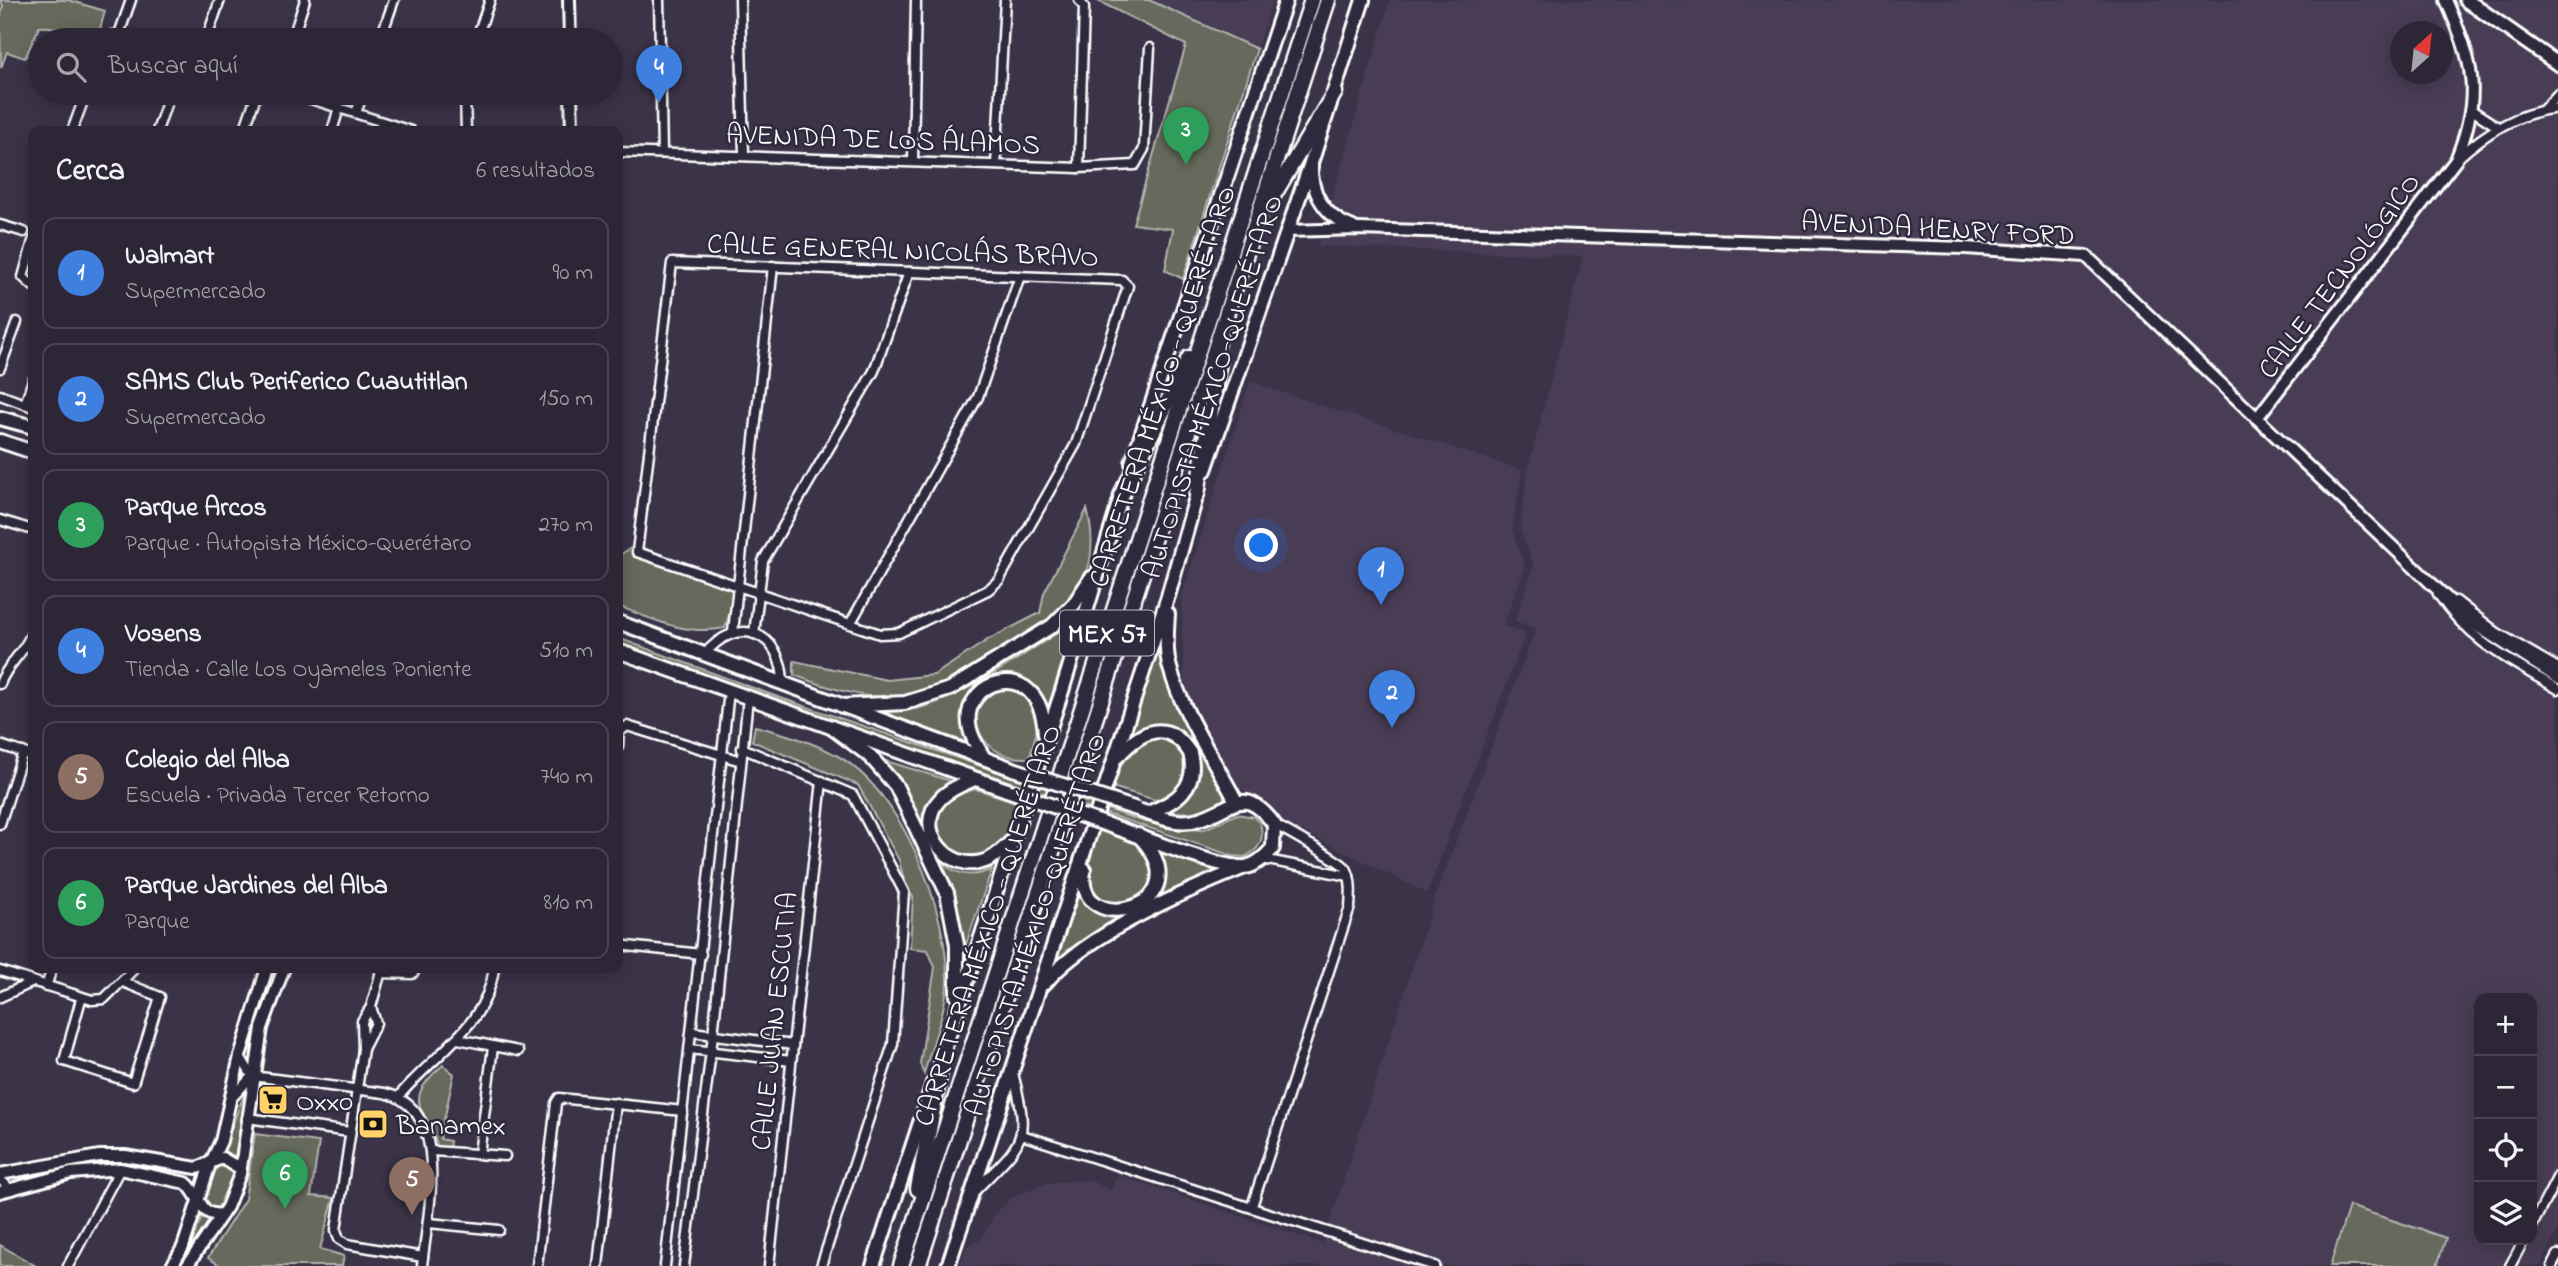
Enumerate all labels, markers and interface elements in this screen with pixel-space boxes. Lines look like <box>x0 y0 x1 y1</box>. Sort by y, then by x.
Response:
north arrow <box>2390 21 2453 84</box>
search box <box>28 28 623 105</box>
pin: 4 <box>636 45 682 103</box>
icon: search <box>52 48 90 86</box>
text: Buscar aquí <box>108 48 238 86</box>
pin: 3 <box>1163 107 1209 165</box>
street label: AVENIDA DE LOS ÁLAMOS <box>725 116 1041 167</box>
text: Cerca <box>56 150 125 194</box>
text: 6 resultados <box>476 155 595 188</box>
street label: CALLE TECNOLÓGICO <box>2250 165 2432 389</box>
street label: CARRETERA MÉXICO - QUERÉTARO <box>1080 181 1249 593</box>
street label: AUTOPISTA MÉXICO-QUERÉTARO <box>1133 190 1296 584</box>
street label: AVENIDA HENRY FORD <box>1800 203 2076 258</box>
street label: CALLE GENERAL NICOLÁS BRAVO <box>706 225 1099 280</box>
text: Walmart <box>125 238 215 276</box>
text: 1 <box>77 257 85 290</box>
text: 90 m <box>553 257 593 290</box>
text: Supermercado <box>125 276 266 309</box>
text: SAMS Club Periferico Cuautitlan <box>125 364 468 402</box>
text: 2 <box>75 383 87 416</box>
text: 150 m <box>539 383 593 416</box>
text: Supermercado <box>125 402 266 435</box>
text: Parque Arcos <box>125 490 267 528</box>
text: 3 <box>76 509 86 542</box>
text: 270 m <box>539 509 593 542</box>
text: Parque · Autopista México-Querétaro <box>125 528 471 561</box>
your location <box>1244 528 1278 562</box>
pin: 1 <box>1358 547 1404 605</box>
road number: MEX 57 <box>1060 610 1154 656</box>
text: Vosens <box>125 616 202 654</box>
text: 4 <box>76 635 86 668</box>
text: 510 m <box>539 635 593 668</box>
text: Tienda · Calle Los Oyameles Poniente <box>125 654 472 687</box>
pin: 2 <box>1369 670 1415 728</box>
street label: CARRETERA MÉXICO - QUERÉTARO <box>905 720 1074 1132</box>
street label: AUTOPISTA MÉXICO-QUERÉTARO <box>956 728 1119 1122</box>
text: Colegio del Alba <box>125 742 290 780</box>
text: 5 <box>74 761 88 794</box>
text: 740 m <box>541 761 593 794</box>
text: Escuela · Privada Tercer Retorno <box>125 780 430 813</box>
text: Parque Jardines del Alba <box>125 868 388 906</box>
text: 6 <box>76 887 86 920</box>
text: 810 m <box>544 887 593 920</box>
street label: CALLE JUAN ESCUTIA <box>743 890 810 1153</box>
text: Parque <box>125 906 189 939</box>
map controls <box>2474 993 2537 1245</box>
button: + <box>2474 993 2537 1056</box>
button: − <box>2474 1056 2537 1119</box>
supermarket icon: Oxxo <box>256 1083 290 1117</box>
place label: Oxxo <box>296 1083 353 1124</box>
bank icon: Banamex <box>356 1107 390 1141</box>
place label: Banamex <box>395 1107 506 1148</box>
button: locate <box>2474 1119 2537 1182</box>
pin: 6 <box>262 1151 308 1209</box>
pin: 5 <box>389 1157 435 1215</box>
button: layers <box>2474 1182 2537 1245</box>

